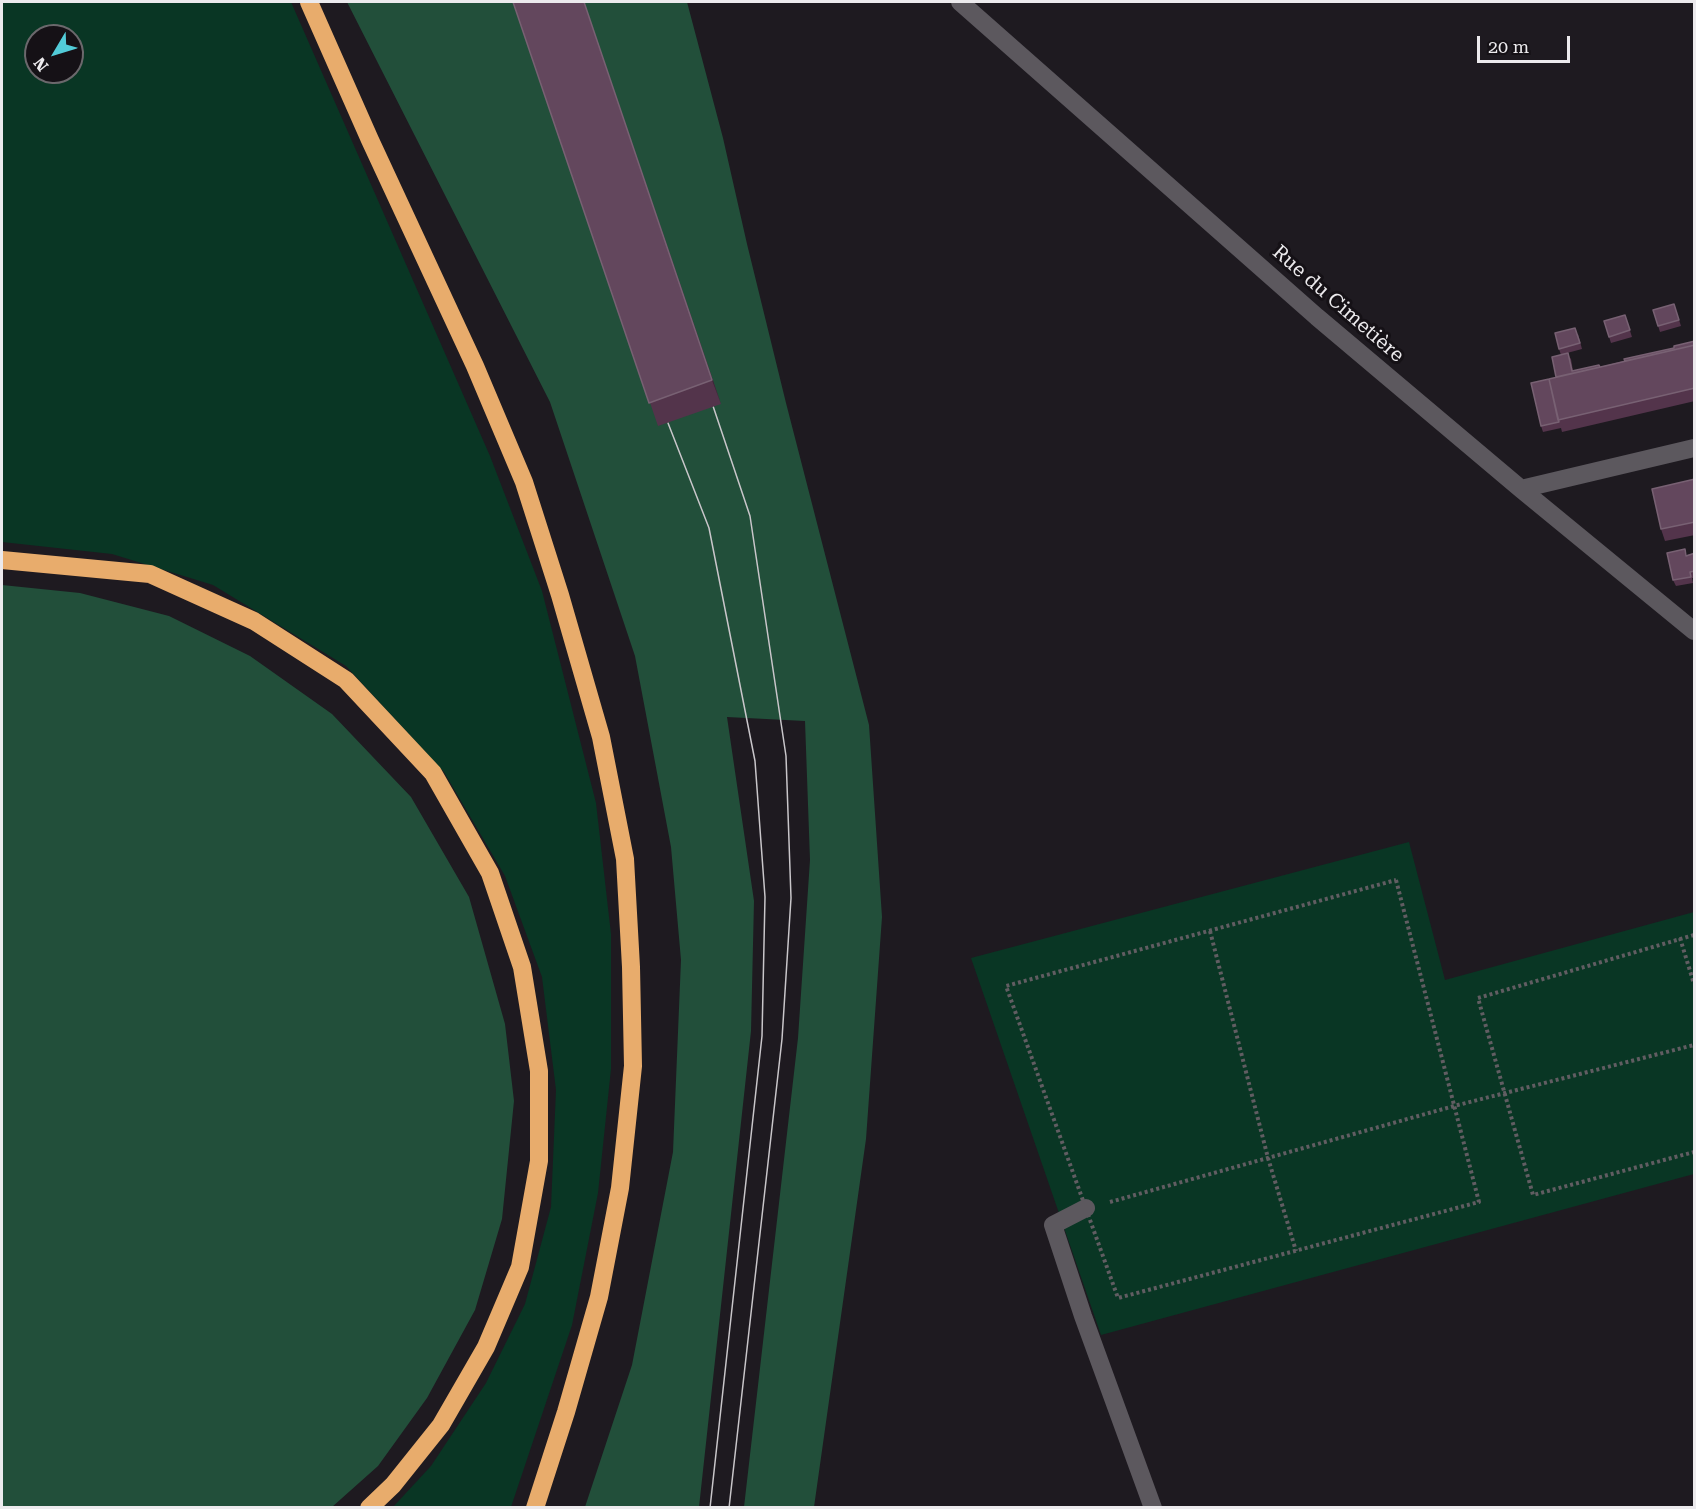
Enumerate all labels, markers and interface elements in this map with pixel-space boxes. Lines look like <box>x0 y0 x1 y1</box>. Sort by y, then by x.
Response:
north arrow <box>24 24 84 84</box>
scale bar <box>1480 24 1573 62</box>
text: 20 m <box>1488 36 1529 57</box>
text: N <box>30 53 52 75</box>
street label: Rue du Cimetière <box>1267 240 1409 368</box>

